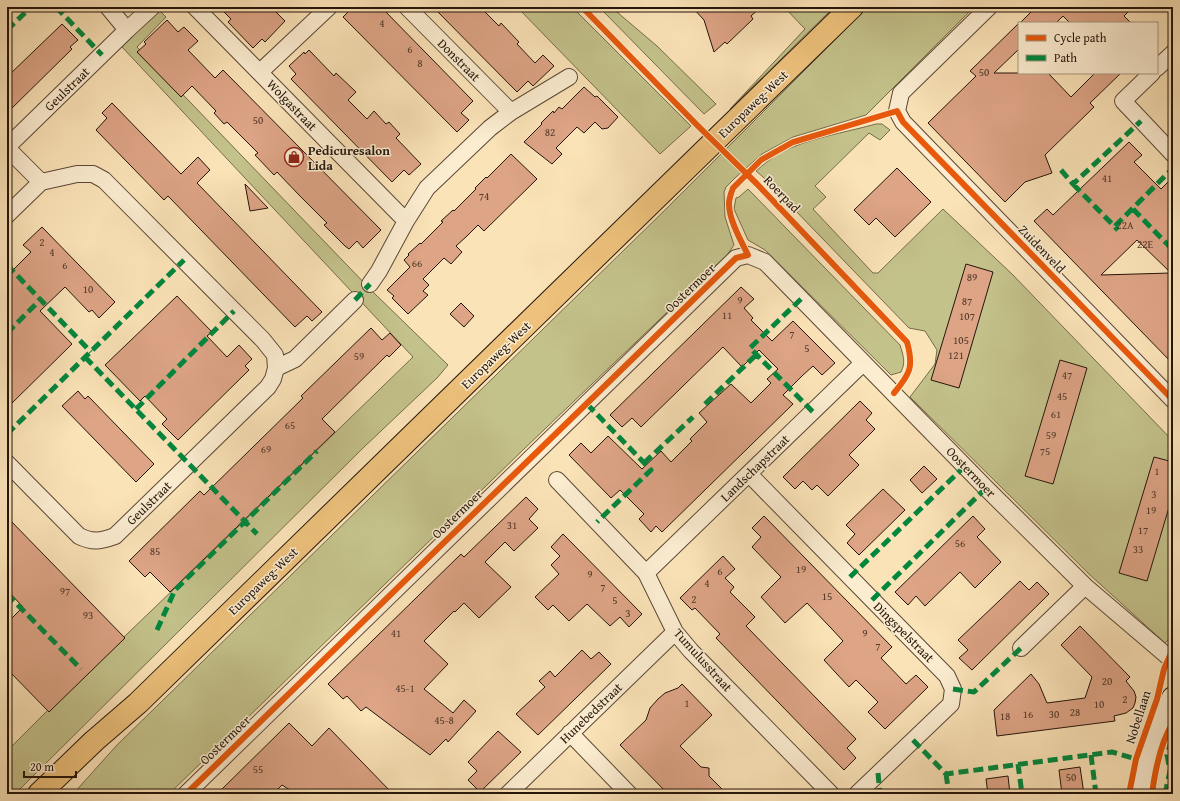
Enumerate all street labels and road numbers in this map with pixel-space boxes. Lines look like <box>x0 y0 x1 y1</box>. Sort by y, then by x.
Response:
street label: Donstraat <box>433 34 485 86</box>
street label: Geulstraat <box>40 62 94 115</box>
street label: Europaweg-West <box>714 65 793 142</box>
street label: Wolgastraat <box>262 75 322 135</box>
street label: Roerpad <box>759 171 805 217</box>
street label: Zuidenveld <box>1014 221 1070 277</box>
street label: Oostermoer <box>660 258 720 317</box>
street label: Europaweg-West <box>457 316 536 393</box>
street label: Landschapstraat <box>716 430 794 506</box>
street label: Oostermoer <box>942 442 1001 502</box>
street label: Geulstraat <box>122 476 176 529</box>
street label: Oostermoer <box>427 484 487 543</box>
street label: Europaweg-West <box>224 542 303 619</box>
street label: Dingspelstraat <box>869 597 939 667</box>
street label: Tumulusstraat <box>669 624 737 696</box>
street label: Hunebedstraat <box>555 678 627 748</box>
street label: Nobellaan <box>1120 687 1156 746</box>
street label: Oostermoer <box>195 710 255 769</box>

